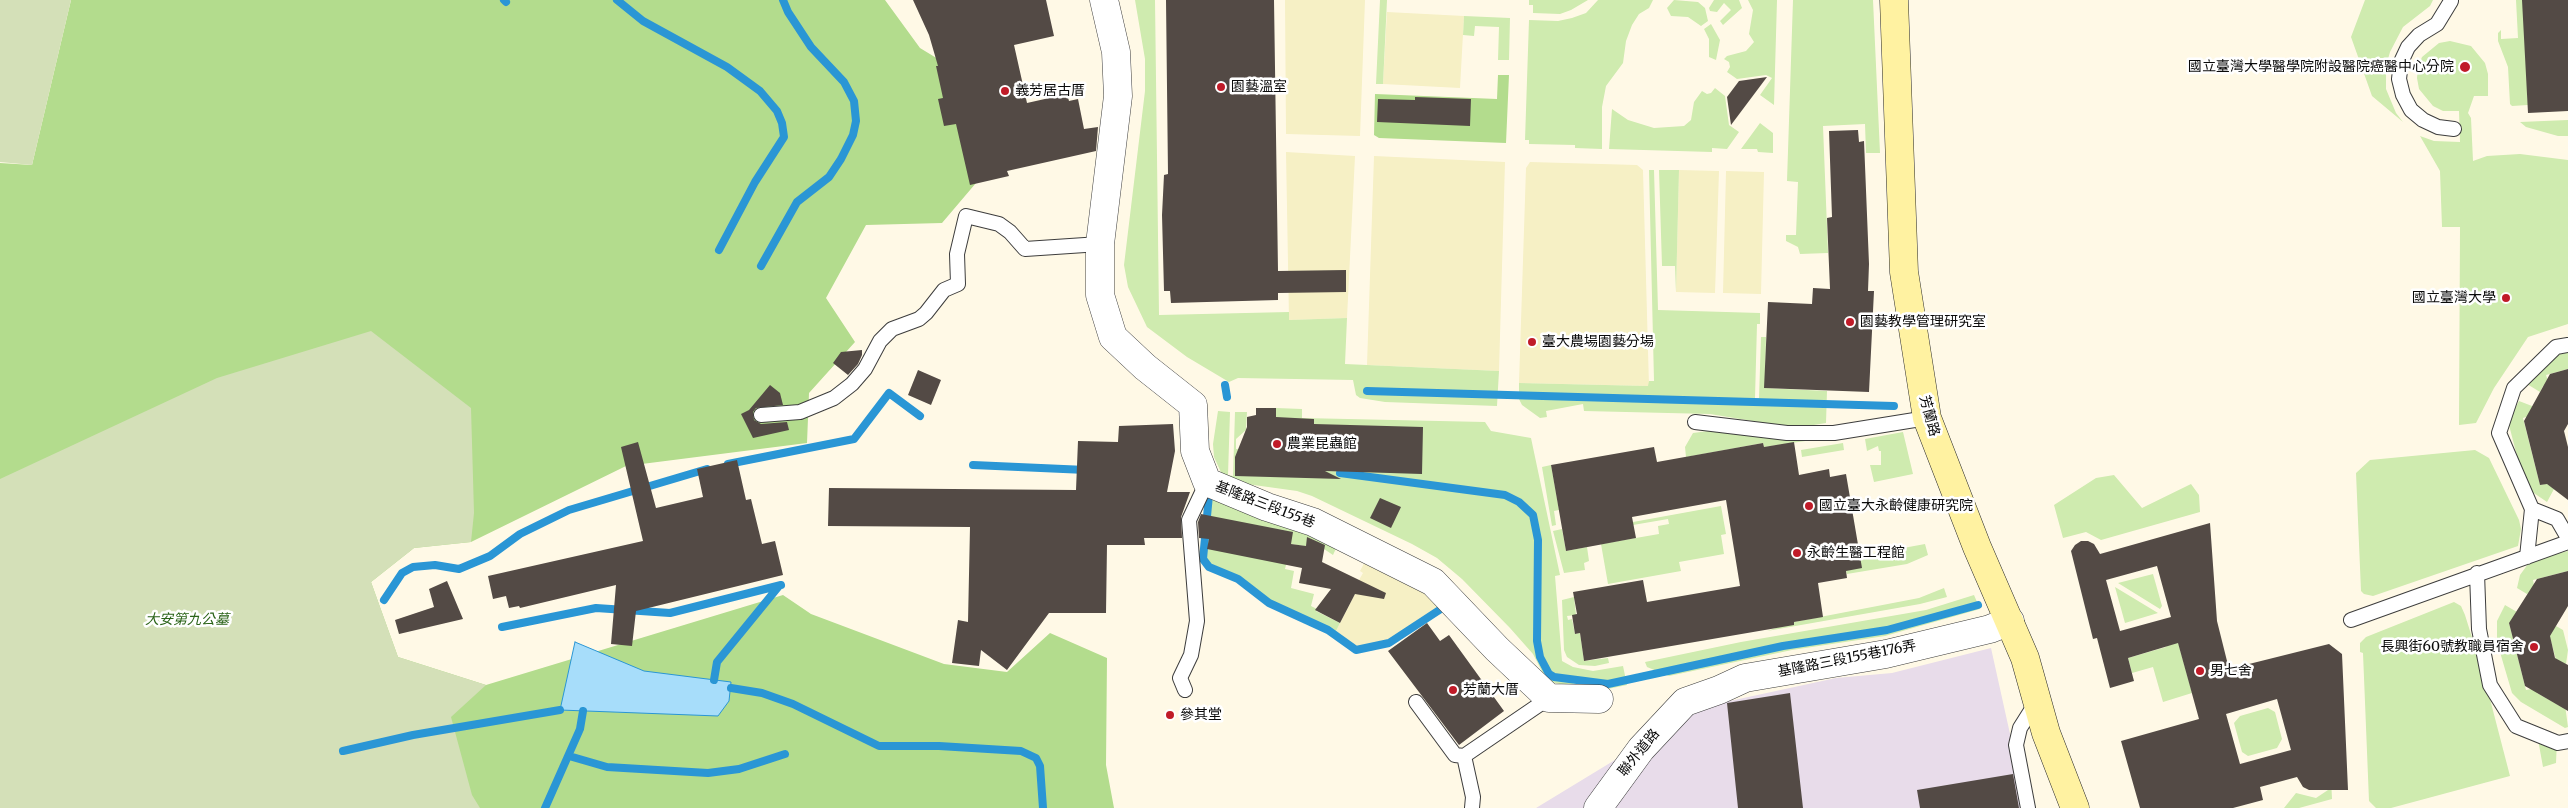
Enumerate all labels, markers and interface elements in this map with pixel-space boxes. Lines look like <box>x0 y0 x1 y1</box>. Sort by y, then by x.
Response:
place label: 國立臺灣大學醫學院附設醫院癌醫中心分院 <box>2188 59 2454 75</box>
marker: 國立臺灣大學醫學院附設醫院癌醫中心分院 <box>2458 60 2472 74</box>
place label: 園藝溫室 <box>1231 79 1287 95</box>
marker: 園藝溫室 <box>1215 81 1227 93</box>
place label: 義芳居古厝 <box>1015 83 1085 99</box>
marker: 義芳居古厝 <box>999 85 1011 97</box>
place label: 國立臺灣大學 <box>2412 290 2496 306</box>
marker: 國立臺灣大學 <box>2500 292 2512 304</box>
place label: 園藝教學管理研究室 <box>1860 314 1986 330</box>
marker: 園藝教學管理研究室 <box>1844 316 1856 328</box>
place label: 臺大農場園藝分場 <box>1542 334 1654 350</box>
marker: 臺大農場園藝分場 <box>1526 336 1538 348</box>
street label: 芳蘭路 <box>1915 394 1943 438</box>
place label: 農業昆蟲館 <box>1287 436 1357 452</box>
marker: 農業昆蟲館 <box>1271 438 1283 450</box>
street label: 基隆路三段155巷 <box>1213 478 1317 532</box>
place label: 國立臺大永齡健康研究院 <box>1819 498 1973 514</box>
marker: 國立臺大永齡健康研究院 <box>1803 500 1815 512</box>
place label: 永齡生醫工程館 <box>1807 545 1905 561</box>
marker: 永齡生醫工程館 <box>1791 547 1803 559</box>
park label: 大安第九公墓 <box>145 612 229 628</box>
street label: 基隆路三段155巷176弄 <box>1776 637 1918 681</box>
place label: 長興街60號教職員宿舍 <box>2381 639 2524 655</box>
marker: 長興街60號教職員宿舍 <box>2528 641 2540 653</box>
place label: 男七舍 <box>2210 663 2252 679</box>
marker: 男七舍 <box>2194 665 2206 677</box>
place label: 芳蘭大厝 <box>1463 682 1519 698</box>
marker: 芳蘭大厝 <box>1447 684 1459 696</box>
place label: 參其堂 <box>1180 707 1222 723</box>
marker: 參其堂 <box>1164 709 1176 721</box>
street label: 聯外道路 <box>1615 726 1663 780</box>

